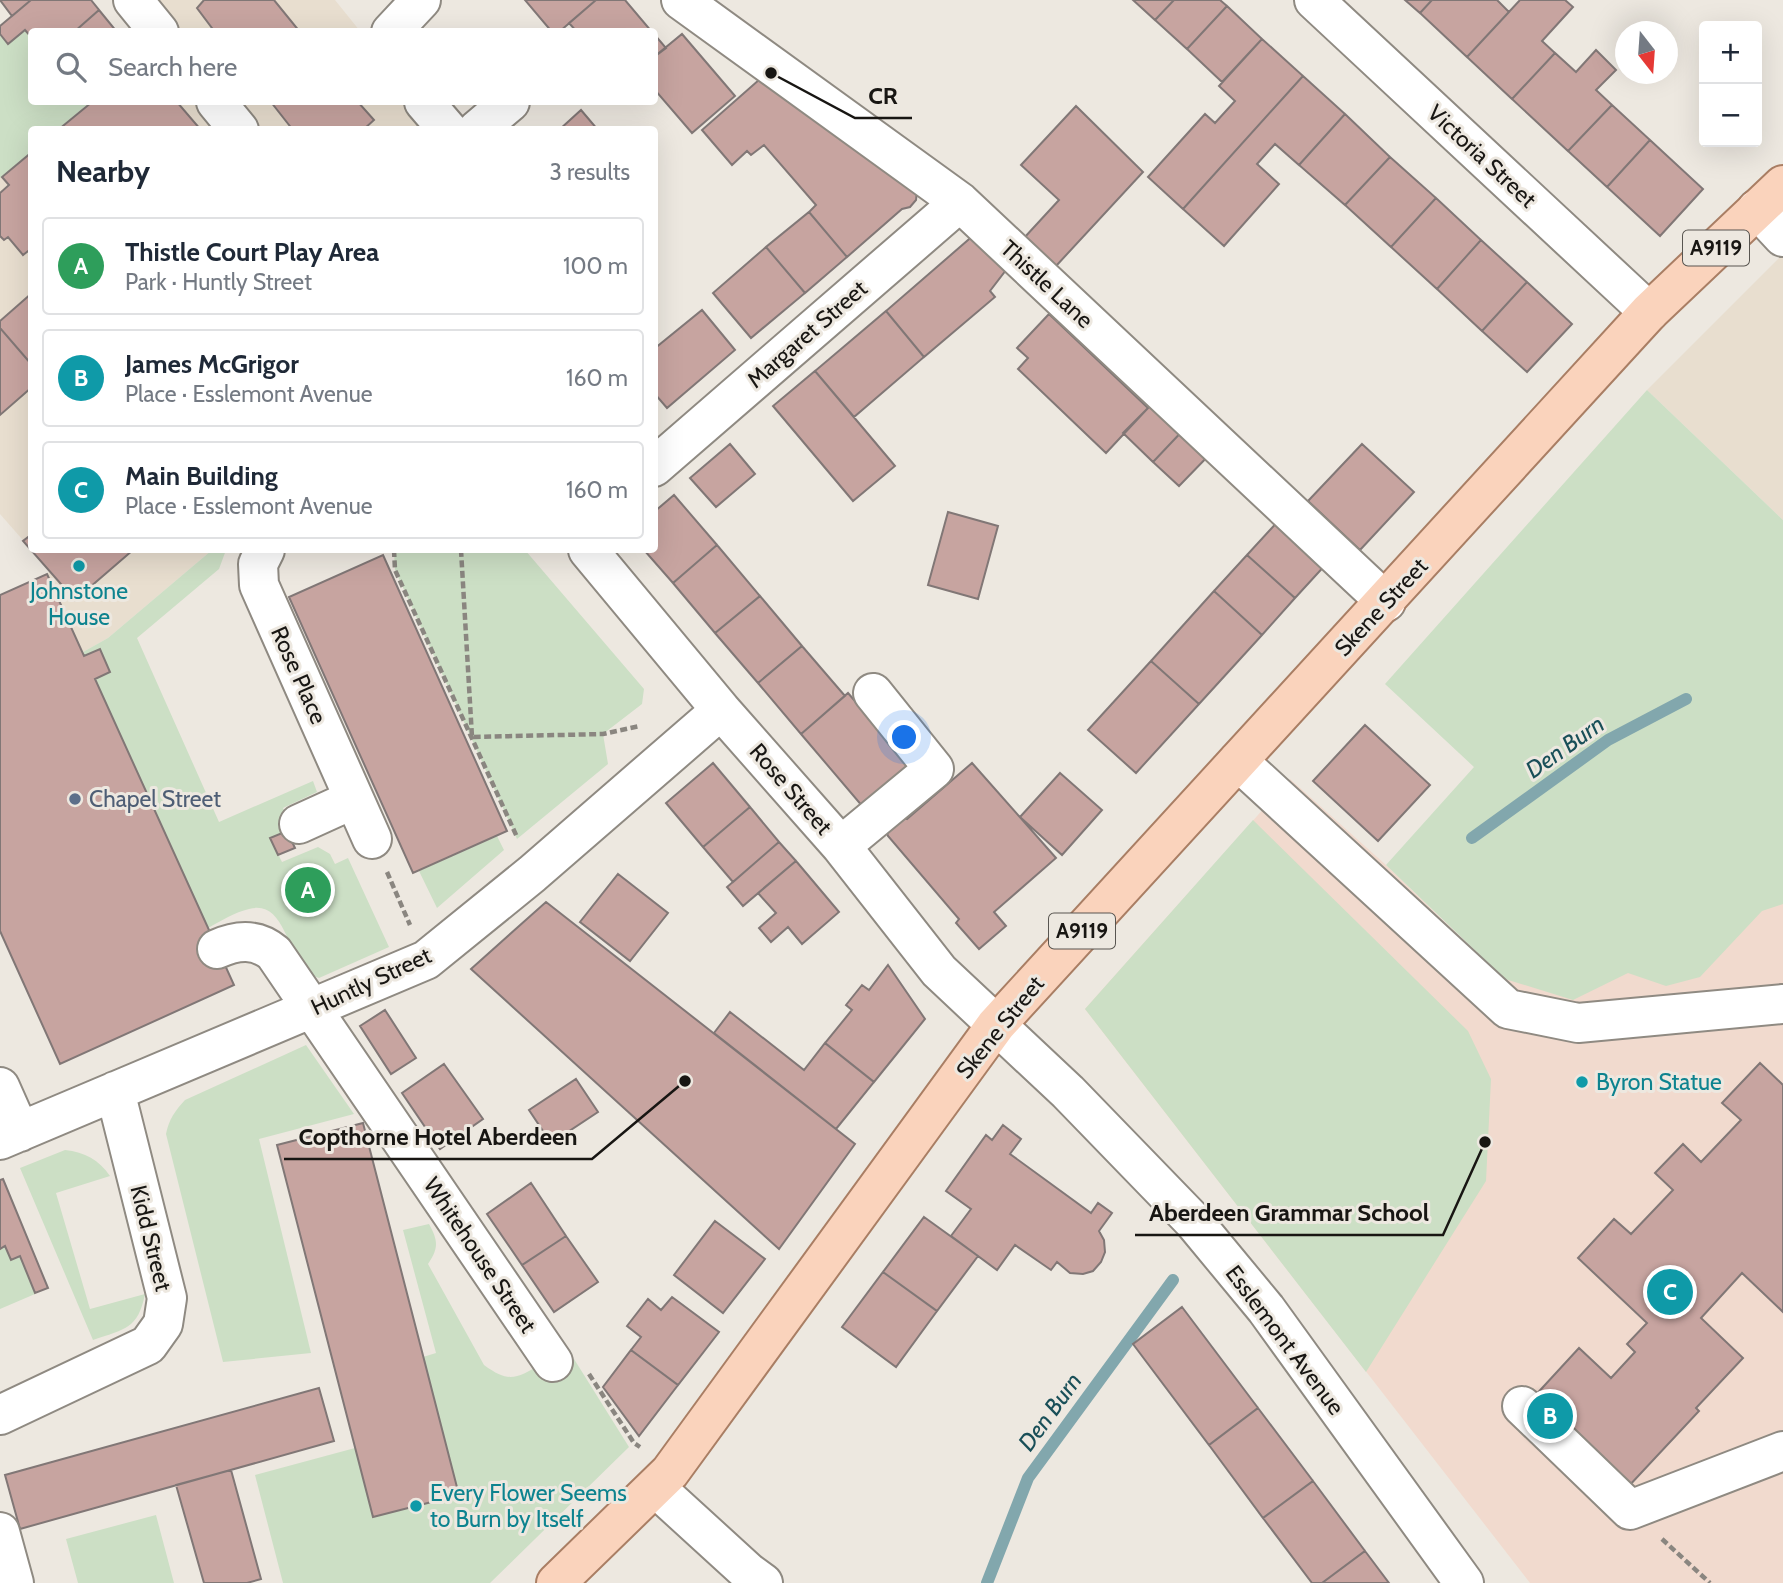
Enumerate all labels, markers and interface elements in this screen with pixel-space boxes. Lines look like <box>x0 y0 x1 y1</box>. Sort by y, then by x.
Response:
north arrow <box>1615 21 1678 84</box>
map controls <box>1699 21 1762 147</box>
button: + <box>1699 21 1762 84</box>
search box <box>28 28 658 105</box>
icon: search <box>52 48 90 86</box>
text: Search here <box>108 51 237 83</box>
callout: CR <box>855 73 912 118</box>
text: CR <box>868 81 898 110</box>
button: − <box>1699 84 1762 147</box>
street label: Victoria Street <box>1422 99 1542 214</box>
text: Nearby <box>56 153 150 190</box>
text: 3 results <box>549 158 630 186</box>
road number: A9119 <box>1683 230 1749 266</box>
street label: Thistle Lane <box>995 234 1099 334</box>
text: Thistle Court Play Area <box>125 236 379 268</box>
text: A <box>74 252 88 280</box>
text: 100 m <box>563 252 628 280</box>
text: Park · Huntly Street <box>125 268 312 296</box>
street label: Margaret Street <box>741 274 873 394</box>
text: James McGrigor <box>125 348 299 380</box>
text: B <box>74 364 88 392</box>
text: 160 m <box>566 364 628 392</box>
text: Place · Esslemont Avenue <box>125 380 373 408</box>
text: Main Building <box>125 460 278 492</box>
text: C <box>74 476 88 504</box>
text: 160 m <box>566 476 628 504</box>
text: Place · Esslemont Avenue <box>125 492 373 520</box>
street label: Skene Street <box>1329 552 1434 662</box>
marker: Johnstone House <box>71 558 87 574</box>
place label: Johnstone House <box>29 577 128 631</box>
street label: Rose Place <box>265 622 333 728</box>
water label: Den Burn <box>1520 709 1610 784</box>
your location <box>887 720 921 754</box>
street label: Rose Street <box>744 738 838 841</box>
place label: Chapel Street <box>89 785 221 813</box>
marker: Chapel Street <box>67 791 83 807</box>
pin: A <box>285 864 331 916</box>
road number: A9119 <box>1049 914 1115 948</box>
street label: Huntly Street <box>306 941 436 1021</box>
street label: Skene Street <box>950 970 1050 1084</box>
place label: Byron Statue <box>1596 1068 1722 1096</box>
marker: Byron Statue <box>1574 1074 1590 1090</box>
callout: Copthorne Hotel Aberdeen <box>284 1114 592 1159</box>
text: Copthorne Hotel Aberdeen <box>298 1122 578 1151</box>
street label: Whitehouse Street <box>418 1172 542 1338</box>
street label: Kidd Street <box>124 1182 178 1294</box>
callout: Aberdeen Grammar School <box>1135 1190 1443 1235</box>
text: Aberdeen Grammar School <box>1149 1198 1429 1227</box>
street label: Esslemont Avenue <box>1220 1260 1351 1421</box>
pin: C <box>1647 1266 1693 1318</box>
water label: Den Burn <box>1012 1367 1088 1456</box>
pin: B <box>1527 1390 1573 1442</box>
place label: Every Flower Seems to Burn by Itself <box>430 1479 627 1533</box>
marker: Every Flower Seems to Burn by Itself <box>408 1498 424 1514</box>

